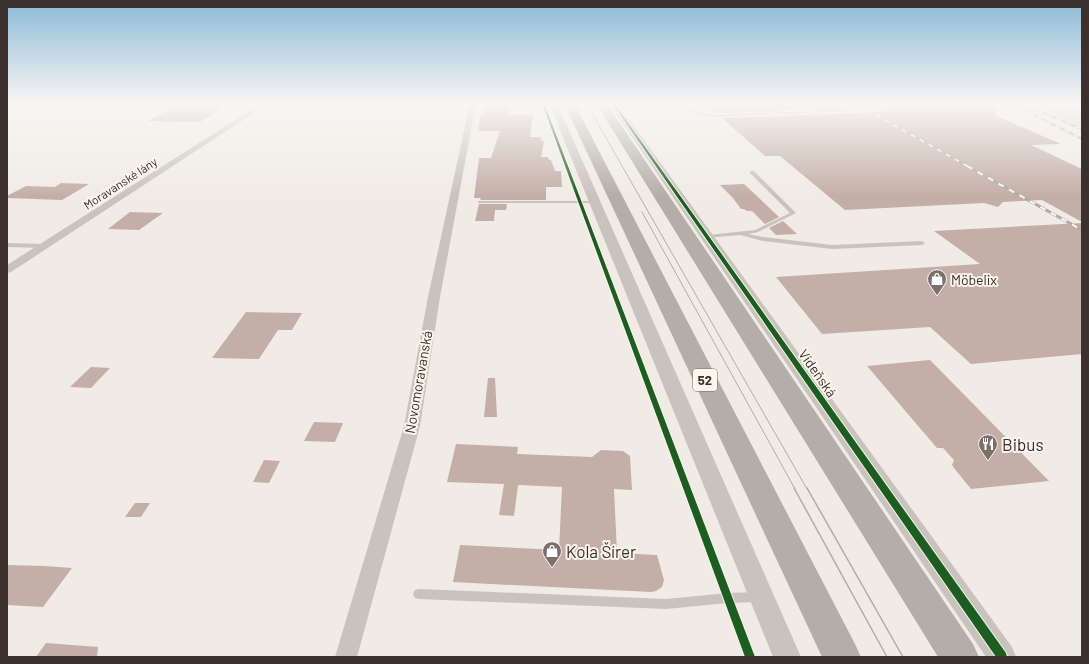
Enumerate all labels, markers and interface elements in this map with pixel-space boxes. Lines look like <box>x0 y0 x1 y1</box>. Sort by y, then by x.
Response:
street label: Moravanské lány <box>81 154 160 212</box>
shop icon: Möbelix <box>926 268 948 296</box>
place label: Möbelix <box>951 271 997 288</box>
street label: Novomoravanská <box>401 329 435 435</box>
street label: Vídeňská <box>795 346 841 400</box>
road number: 52 <box>693 369 717 391</box>
restaurant icon: Bibus <box>977 433 999 461</box>
place label: Bibus <box>1002 434 1044 454</box>
shop icon: Kola Šírer <box>541 540 563 568</box>
place label: Kola Šírer <box>566 541 636 561</box>

